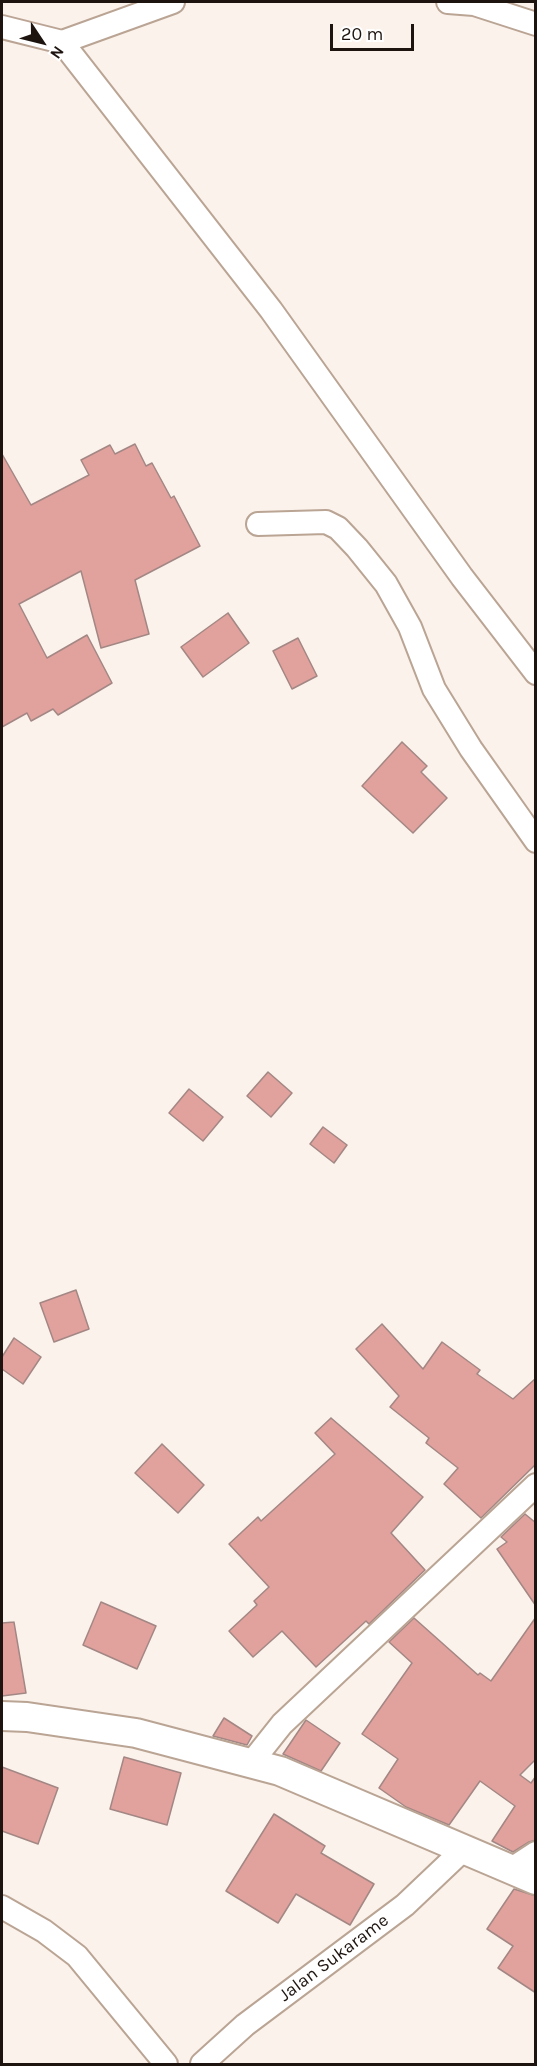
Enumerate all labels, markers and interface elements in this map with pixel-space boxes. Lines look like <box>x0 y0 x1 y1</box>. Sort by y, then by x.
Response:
north arrow <box>12 12 72 72</box>
scale bar <box>333 12 417 50</box>
text: 20 m <box>341 23 383 45</box>
text: N <box>46 42 68 63</box>
street label: Jalan Sukarame <box>275 1910 393 2006</box>

